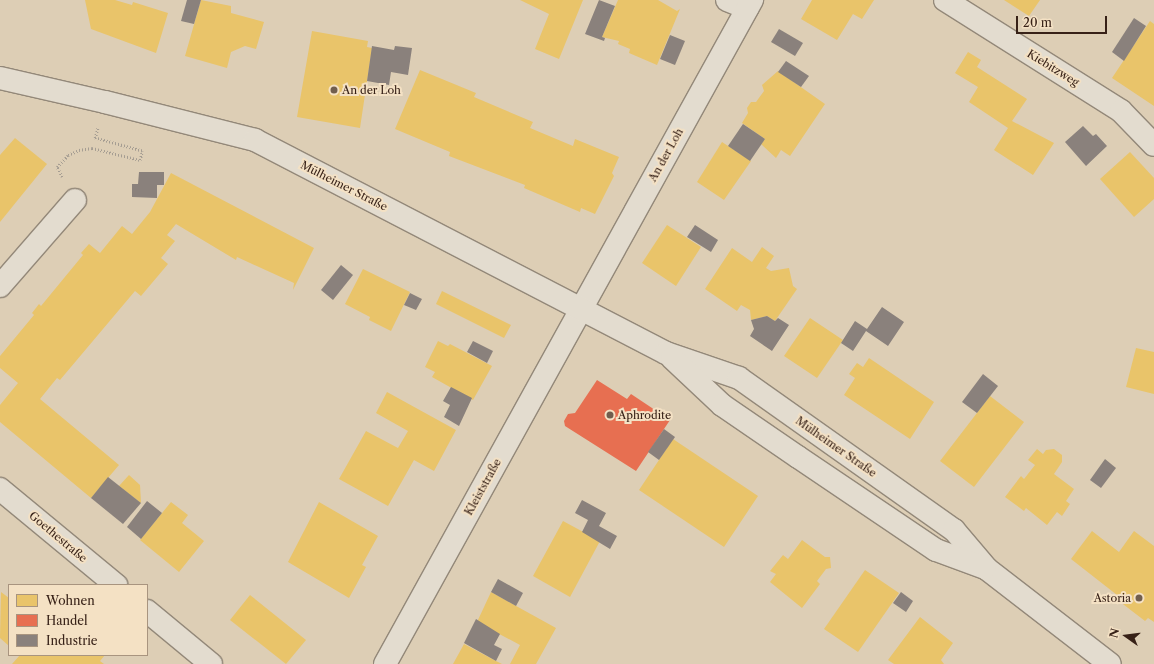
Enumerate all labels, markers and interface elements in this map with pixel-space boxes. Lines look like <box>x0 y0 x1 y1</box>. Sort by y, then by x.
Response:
scale bar <box>1018 8 1109 34</box>
text: 20 m <box>1023 15 1052 30</box>
street label: Kiebitzweg <box>1025 47 1081 89</box>
place label: An der Loh <box>342 83 401 97</box>
marker: An der Loh <box>329 85 339 95</box>
street label: An der Loh <box>646 126 686 184</box>
street label: Mülheimer Straße <box>298 158 390 214</box>
place label: Aphrodite <box>618 408 671 422</box>
marker: Aphrodite <box>605 410 615 420</box>
street label: Mülheimer Straße <box>793 414 879 480</box>
street label: Kleiststraße <box>462 456 504 518</box>
street label: Goethestraße <box>26 509 90 565</box>
legend <box>8 584 148 656</box>
place label: Astoria <box>1094 591 1131 605</box>
text: Wohnen <box>46 593 95 608</box>
marker: Astoria <box>1134 593 1144 603</box>
text: Handel <box>46 613 88 628</box>
north arrow <box>1106 616 1146 656</box>
text: N <box>1106 627 1122 639</box>
text: Industrie <box>46 633 98 648</box>

